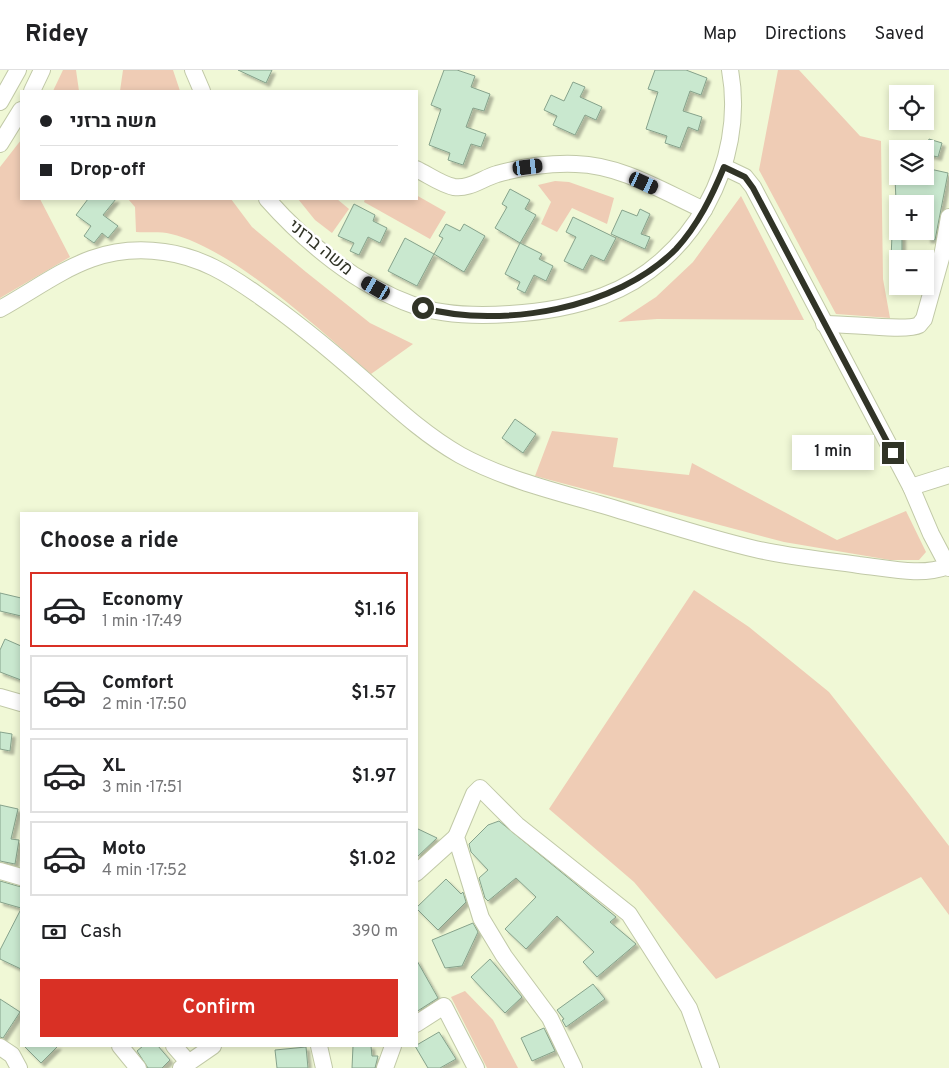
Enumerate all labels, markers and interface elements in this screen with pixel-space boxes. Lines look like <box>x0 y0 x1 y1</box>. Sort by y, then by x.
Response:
text: Ridey <box>25 20 89 50</box>
text: Map <box>703 23 737 46</box>
text: Directions <box>765 23 847 46</box>
text: Saved <box>875 23 924 46</box>
map controls <box>889 85 934 295</box>
button: locate <box>889 85 934 130</box>
text: משה ברזני <box>70 110 157 134</box>
button: layers <box>889 140 934 185</box>
text: Drop-off <box>70 158 145 182</box>
car <box>512 158 543 176</box>
car <box>627 170 660 196</box>
button: + <box>889 195 934 240</box>
street label: משה ברזני <box>283 215 357 281</box>
button: − <box>889 250 934 295</box>
car <box>359 274 392 302</box>
route start <box>412 297 434 319</box>
callout: 1 min <box>793 436 876 470</box>
text: 1 min <box>814 442 852 462</box>
route end <box>882 442 904 464</box>
text: Choose a ride <box>40 528 178 555</box>
icon: car <box>42 587 87 632</box>
text: Economy <box>102 588 183 612</box>
text: $1.16 <box>354 598 396 622</box>
text: 1 min · 17:49 <box>102 612 182 632</box>
icon: car <box>42 670 87 715</box>
text: Comfort <box>102 671 174 695</box>
text: $1.57 <box>351 681 396 705</box>
text: 2 min · 17:50 <box>102 695 187 715</box>
icon: car <box>42 753 87 798</box>
text: XL <box>102 754 125 778</box>
text: $1.97 <box>351 764 396 788</box>
text: 3 min · 17:51 <box>102 778 183 798</box>
icon: car <box>42 836 87 881</box>
text: Moto <box>102 837 146 861</box>
text: $1.02 <box>349 847 396 871</box>
text: 4 min · 17:52 <box>102 861 187 881</box>
icon: cash <box>40 918 68 946</box>
text: Cash <box>80 920 122 944</box>
text: 390 m <box>352 922 398 942</box>
button: Confirm <box>40 979 398 1037</box>

